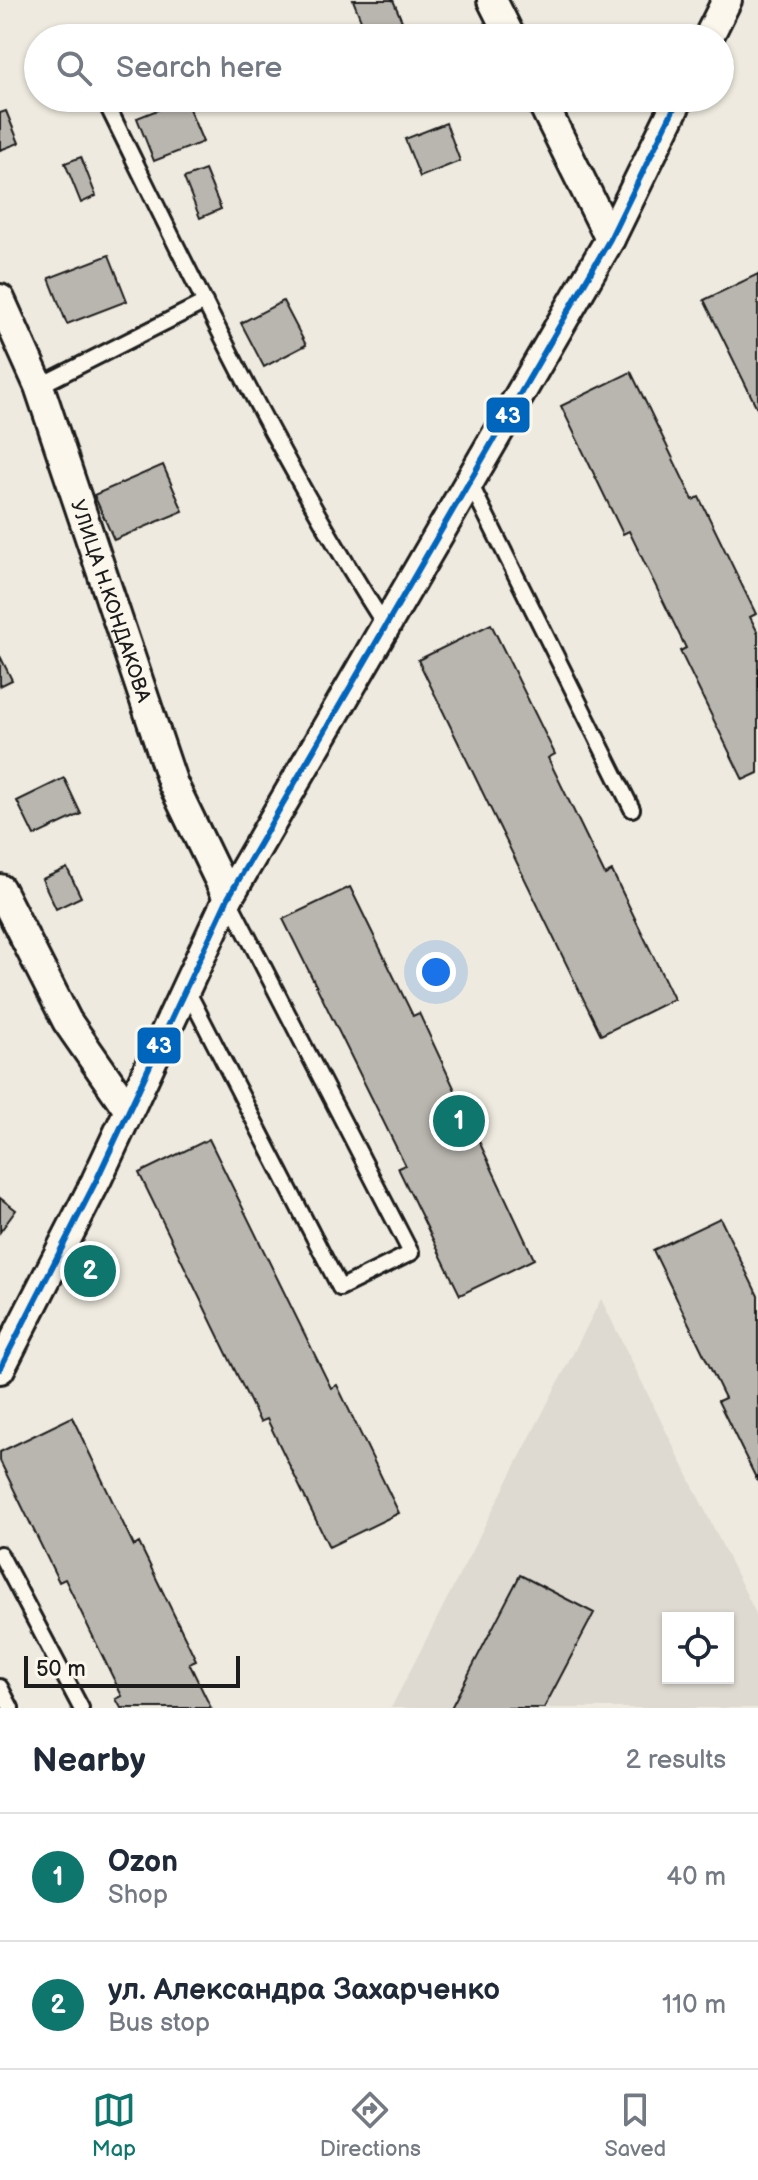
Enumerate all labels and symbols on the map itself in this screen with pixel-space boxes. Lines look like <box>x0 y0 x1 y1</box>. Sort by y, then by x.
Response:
line badge: 43 <box>485 396 531 434</box>
text: 43 <box>495 403 521 430</box>
street label: УЛИЦА Н.КОНДАКОВА <box>65 497 156 706</box>
your location <box>416 952 456 992</box>
line badge: 43 <box>136 1026 182 1065</box>
text: 43 <box>146 1033 172 1060</box>
pin: 1 <box>433 1091 485 1151</box>
pin: 2 <box>64 1241 116 1301</box>
scale bar <box>24 1652 240 1688</box>

